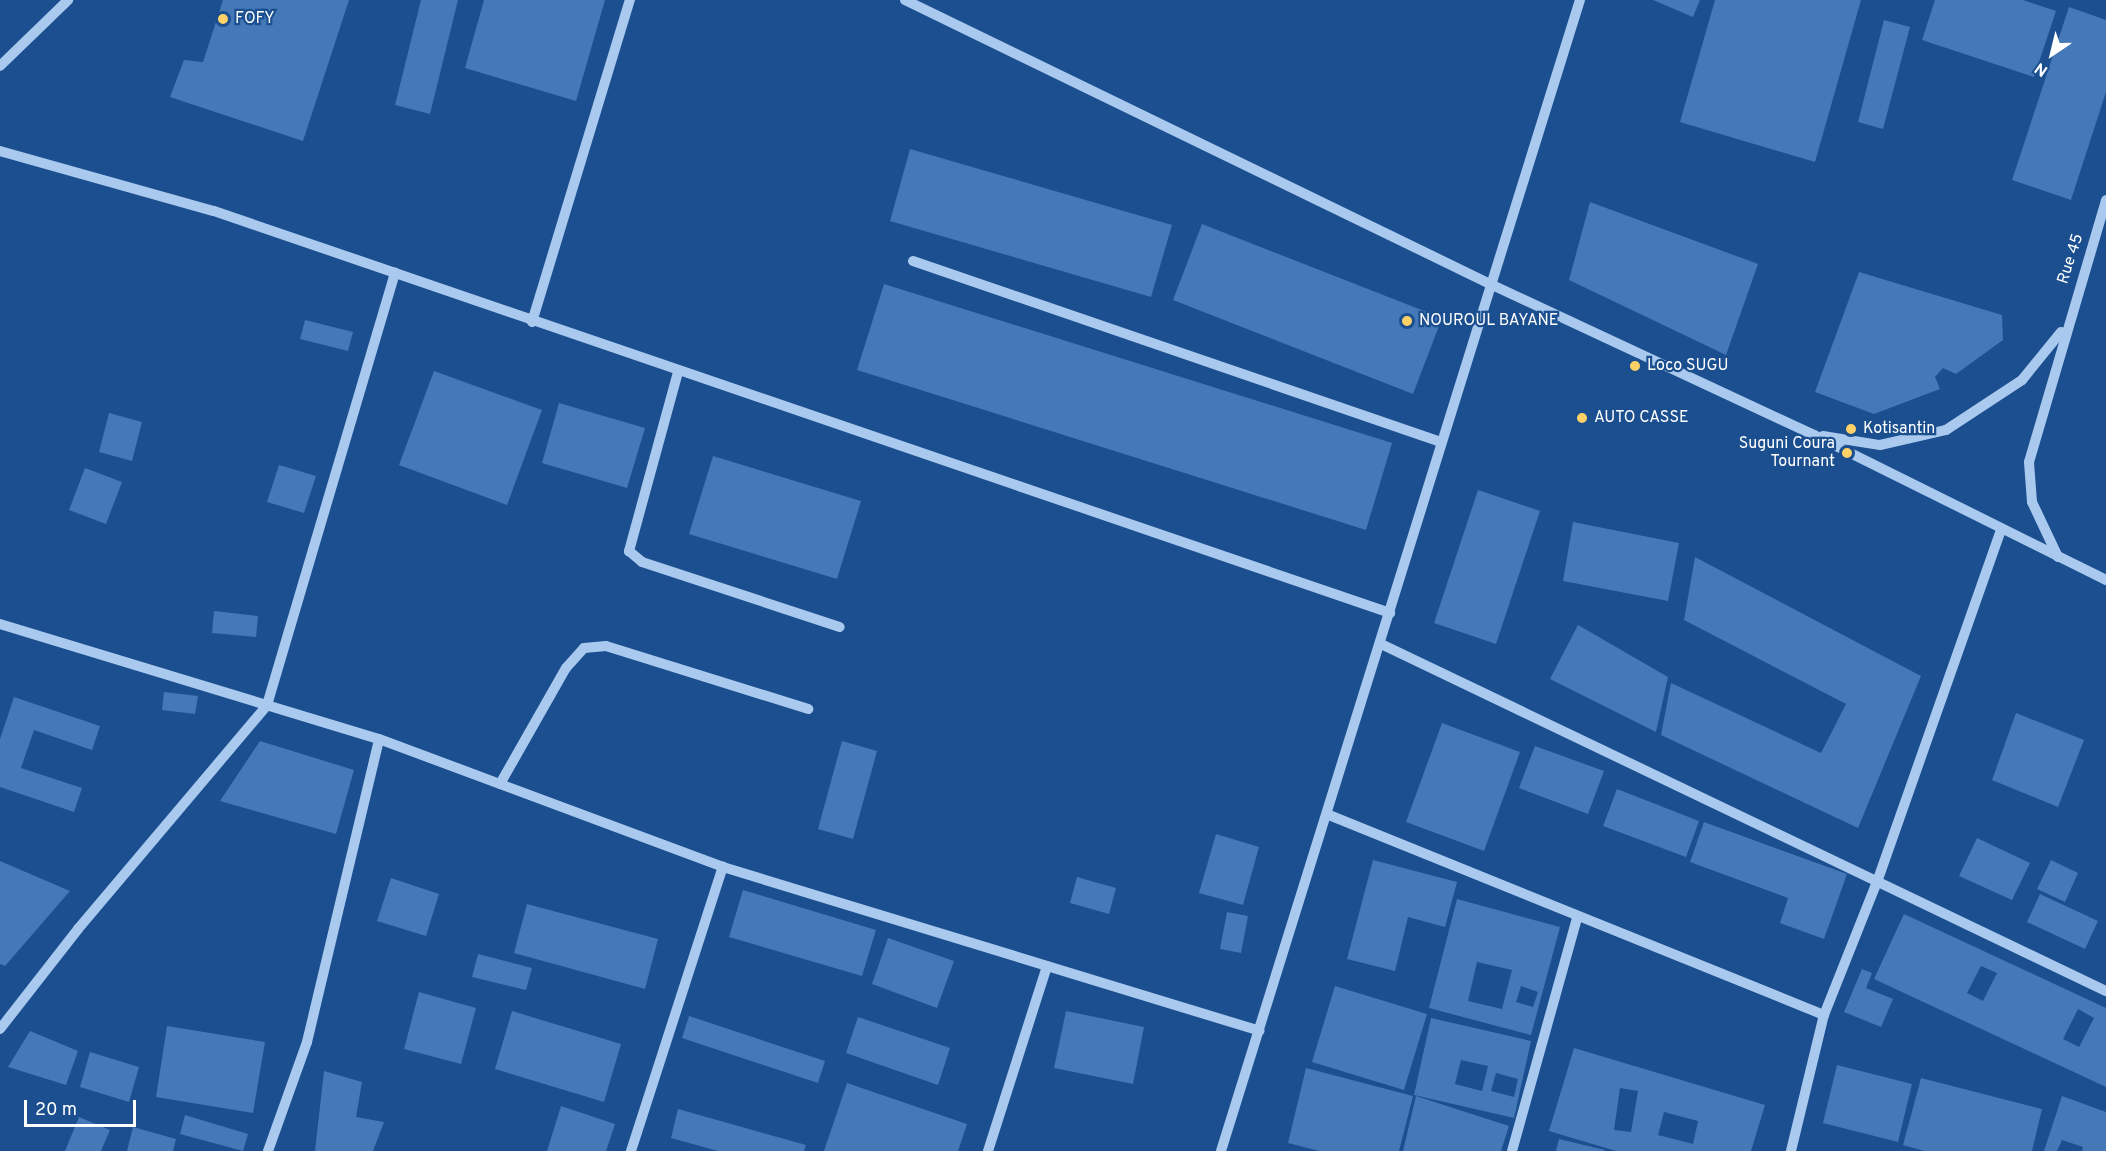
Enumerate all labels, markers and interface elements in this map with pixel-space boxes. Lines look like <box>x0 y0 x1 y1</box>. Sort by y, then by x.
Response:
place label: FOFY <box>235 9 275 29</box>
marker: FOFY <box>216 12 230 26</box>
north arrow <box>2022 24 2082 84</box>
text: N <box>2031 57 2052 80</box>
street label: Rue 45 <box>2054 232 2088 286</box>
place label: NOUROUL BAYANE <box>1419 311 1559 331</box>
marker: NOUROUL BAYANE <box>1400 314 1414 328</box>
place label: Loco SUGU <box>1647 356 1729 376</box>
marker: Loco SUGU <box>1628 359 1642 373</box>
place label: AUTO CASSE <box>1594 408 1689 428</box>
marker: AUTO CASSE <box>1575 411 1589 425</box>
place label: Kotisantin <box>1863 419 1935 439</box>
marker: Kotisantin <box>1844 422 1858 436</box>
place label: Suguni Coura Tournant <box>1739 434 1835 472</box>
marker: Suguni Coura Tournant <box>1840 446 1854 460</box>
scale bar <box>27 1088 140 1126</box>
text: 20 m <box>35 1099 77 1122</box>

